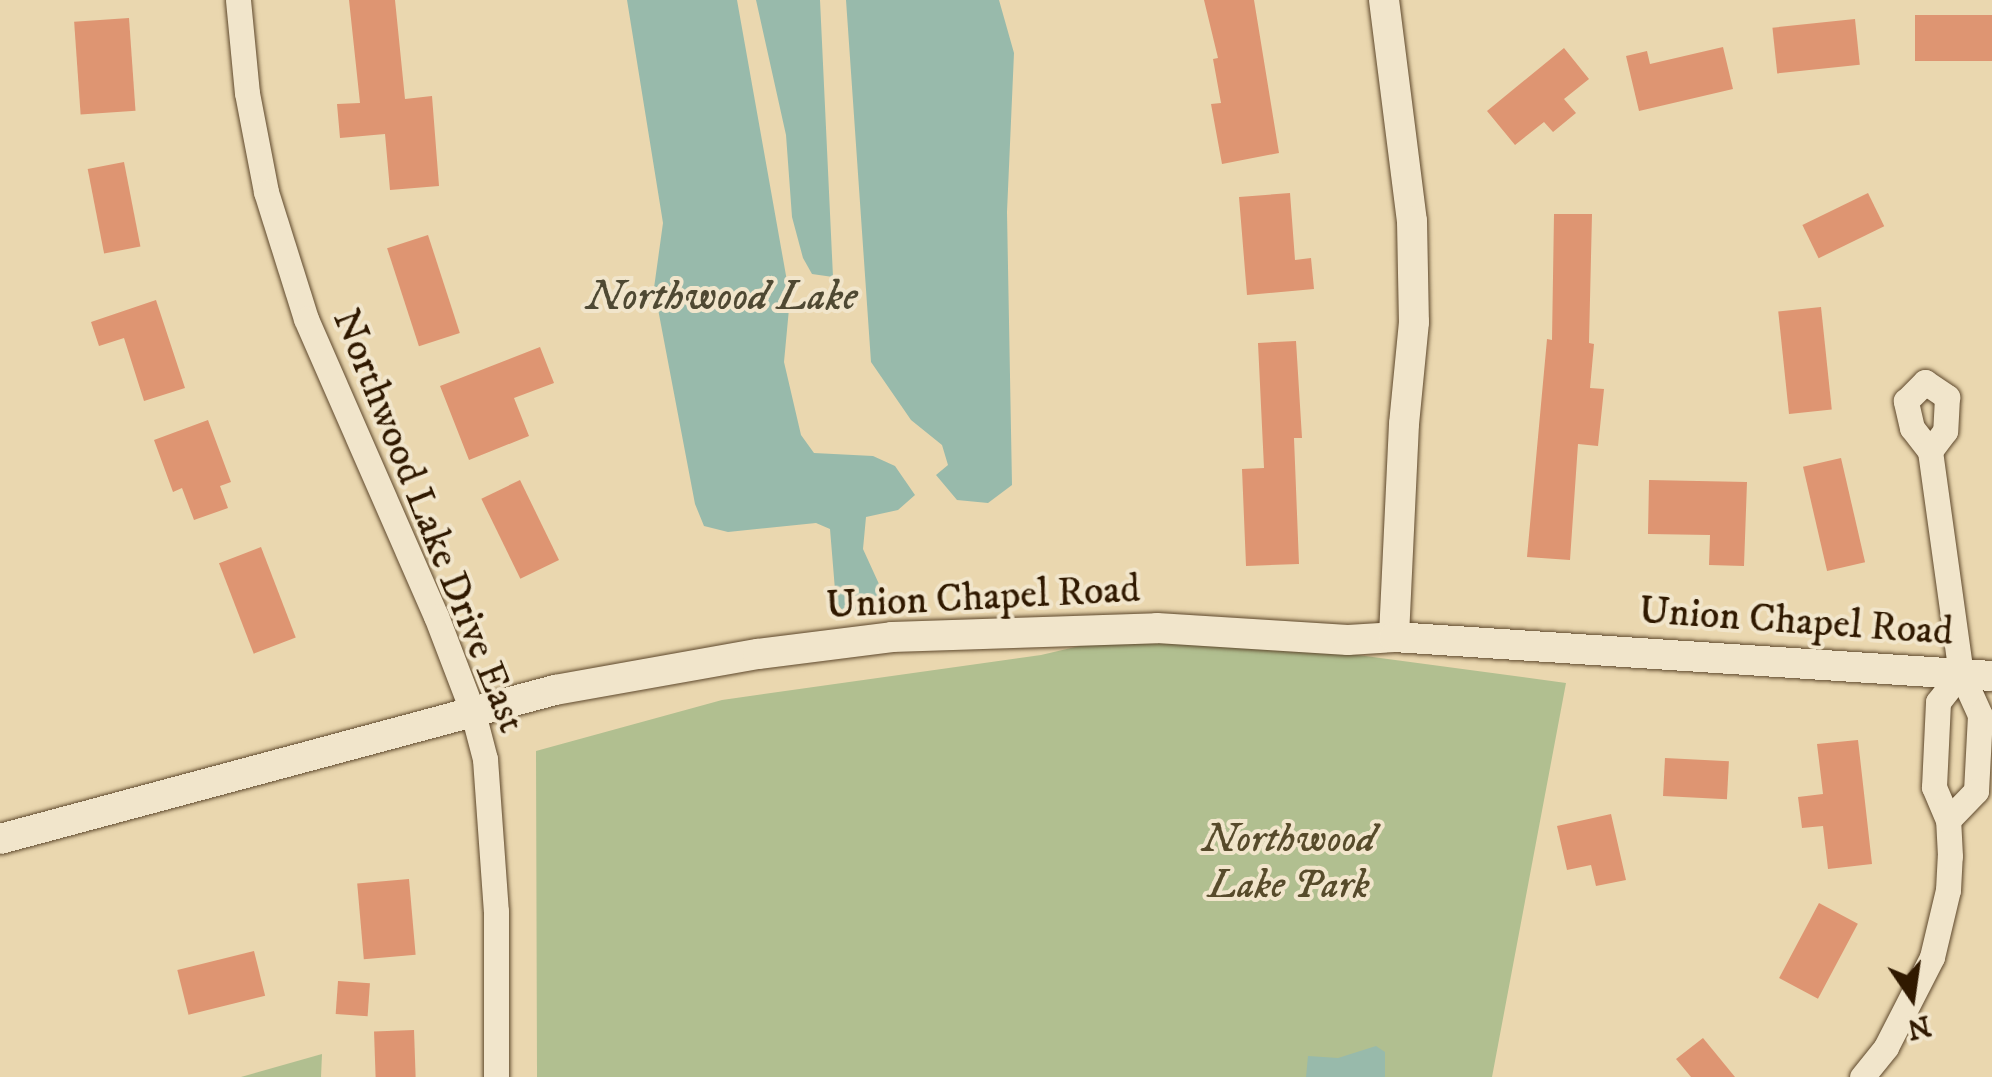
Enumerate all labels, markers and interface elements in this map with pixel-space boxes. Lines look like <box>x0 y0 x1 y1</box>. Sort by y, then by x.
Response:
water label: Northwood Lake <box>586 272 858 322</box>
street label: Northwood Lake Drive East <box>321 302 535 740</box>
street label: Union Chapel Road <box>825 566 1141 630</box>
street label: Union Chapel Road <box>1637 587 1955 657</box>
park label: Northwood Lake Park <box>1202 816 1376 910</box>
north arrow <box>1862 947 1962 1047</box>
text: N <box>1904 1007 1934 1046</box>

